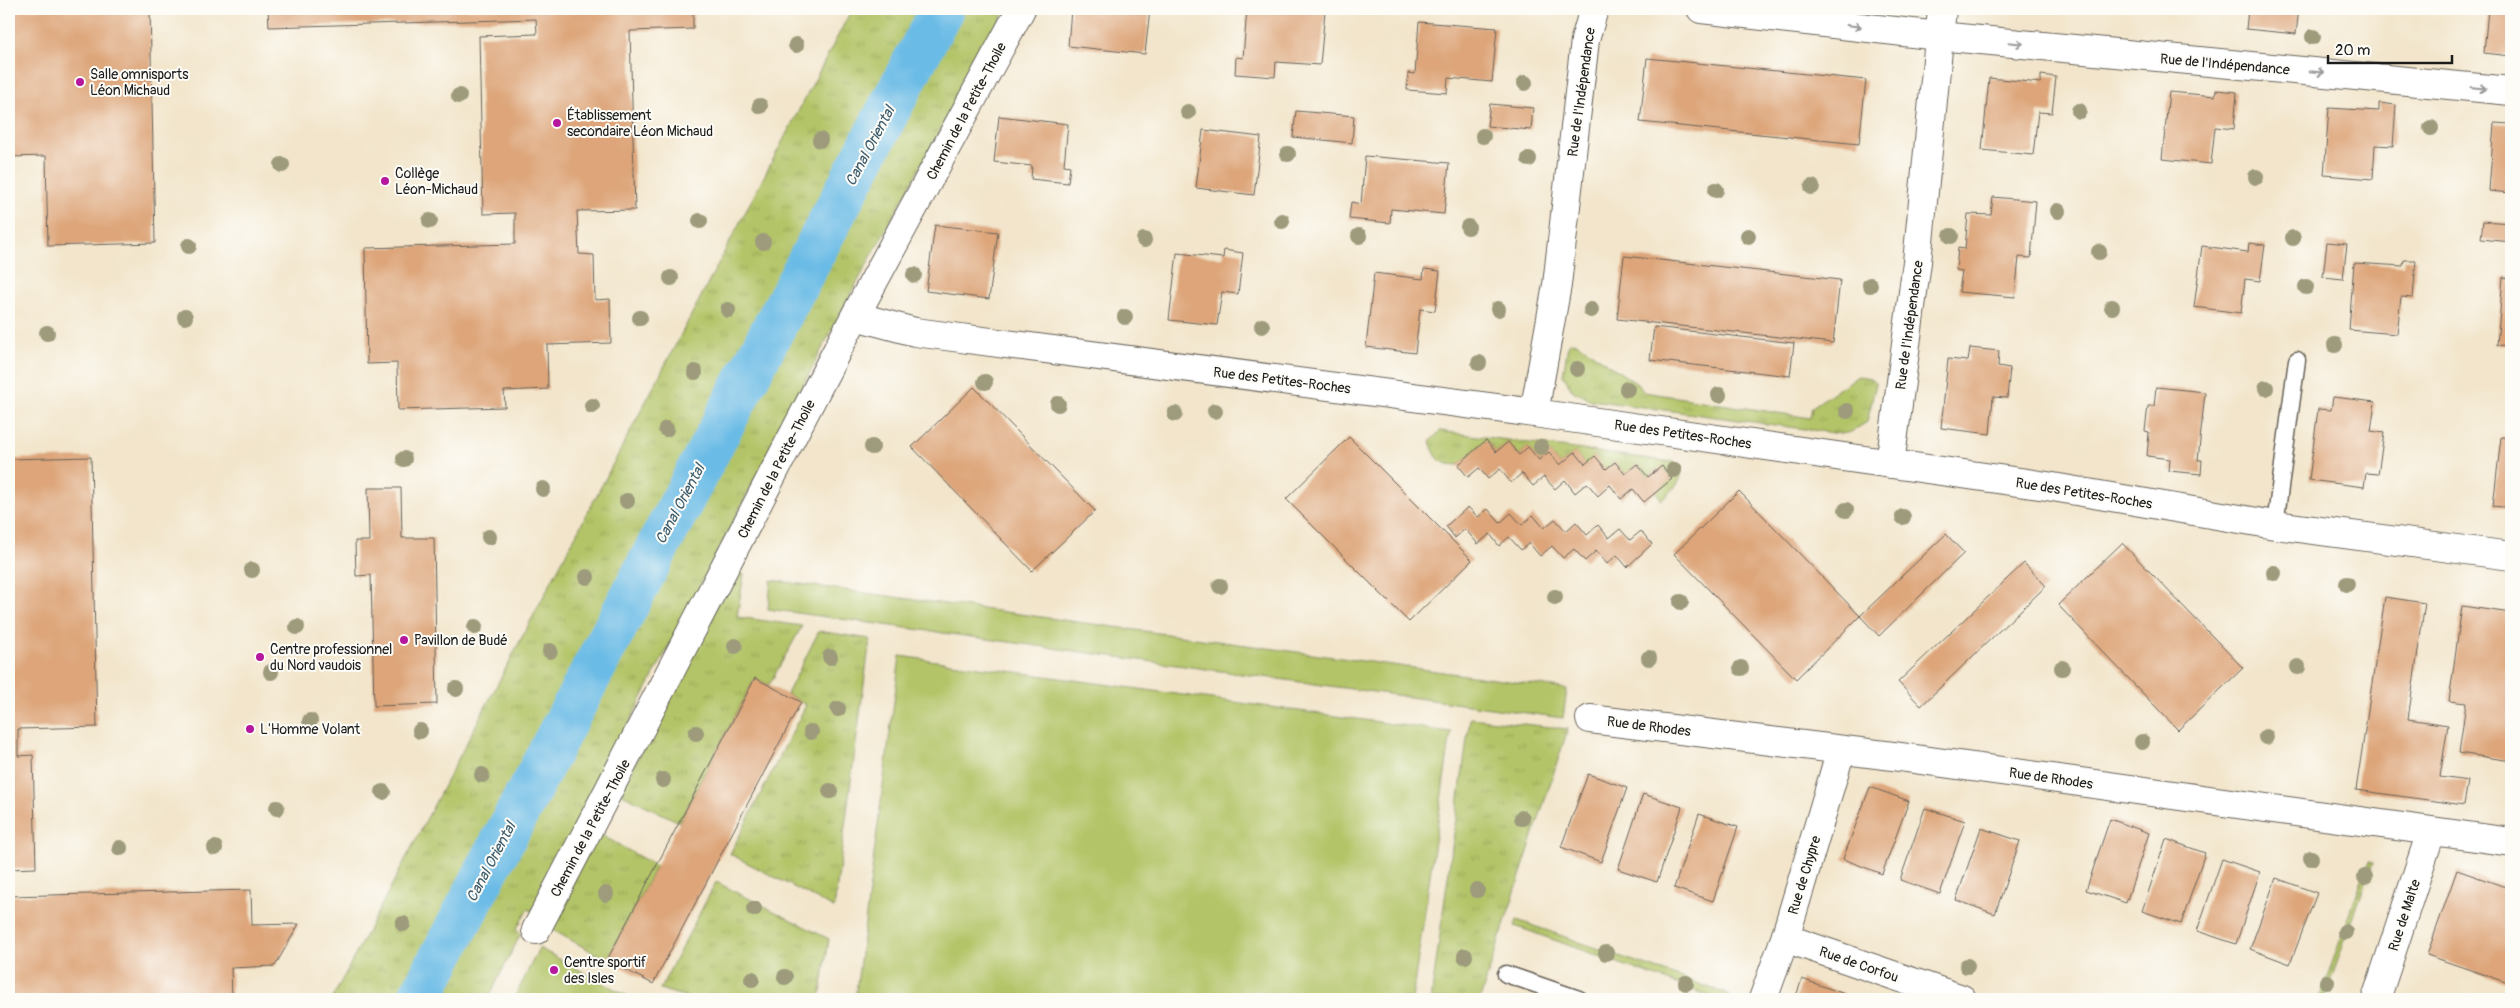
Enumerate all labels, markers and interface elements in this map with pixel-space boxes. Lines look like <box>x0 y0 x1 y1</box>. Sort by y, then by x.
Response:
one-way arrow <box>1846 21 1862 31</box>
street label: Rue de l'Indépendance <box>1564 26 1599 158</box>
scale bar <box>2328 32 2451 64</box>
street label: Chemin de la Petite-Thoile <box>923 39 1010 183</box>
one-way arrow <box>2007 39 2023 48</box>
text: 20 m <box>2335 41 2370 60</box>
street label: Rue de l'Indépendance <box>2159 50 2291 79</box>
place label: Salle omnisports Léon Michaud <box>90 66 189 99</box>
one-way arrow <box>2309 68 2325 77</box>
marker: Salle omnisports Léon Michaud <box>74 76 86 88</box>
one-way arrow <box>2470 83 2486 93</box>
water label: Canal Oriental <box>841 102 900 189</box>
place label: Établissement secondaire Léon Michaud <box>567 106 713 140</box>
marker: Établissement secondaire Léon Michaud <box>551 117 563 129</box>
place label: Collège Léon-Michaud <box>395 165 478 198</box>
marker: Collège Léon-Michaud <box>379 175 391 187</box>
street label: Rue de l'Indépendance <box>1892 259 1927 391</box>
street label: Rue des Petites-Roches <box>1212 364 1352 397</box>
street label: Chemin de la Petite-Thoile <box>734 397 819 541</box>
street label: Rue des Petites-Roches <box>1613 416 1753 453</box>
water label: Canal Oriental <box>651 460 710 547</box>
street label: Rue des Petites-Roches <box>2014 474 2154 513</box>
place label: Pavillon de Budé <box>414 632 508 649</box>
marker: Pavillon de Budé <box>398 634 410 646</box>
place label: Centre professionnel du Nord vaudois <box>270 641 392 674</box>
marker: Centre professionnel du Nord vaudois <box>254 651 266 663</box>
street label: Rue de Rhodes <box>1606 713 1693 740</box>
place label: L'Homme Volant <box>260 721 361 738</box>
marker: L'Homme Volant <box>244 723 256 735</box>
street label: Chemin de la Petite-Thoile <box>547 756 634 900</box>
street label: Rue de Rhodes <box>2008 764 2095 793</box>
water label: Canal Oriental <box>462 818 521 905</box>
street label: Rue de Chypre <box>1784 834 1825 917</box>
street label: Rue de Malte <box>2385 877 2424 953</box>
street label: Rue de Corfou <box>1817 943 1901 986</box>
place label: Centre sportif des Isles <box>564 954 647 987</box>
marker: Centre sportif des Isles <box>548 964 560 976</box>

